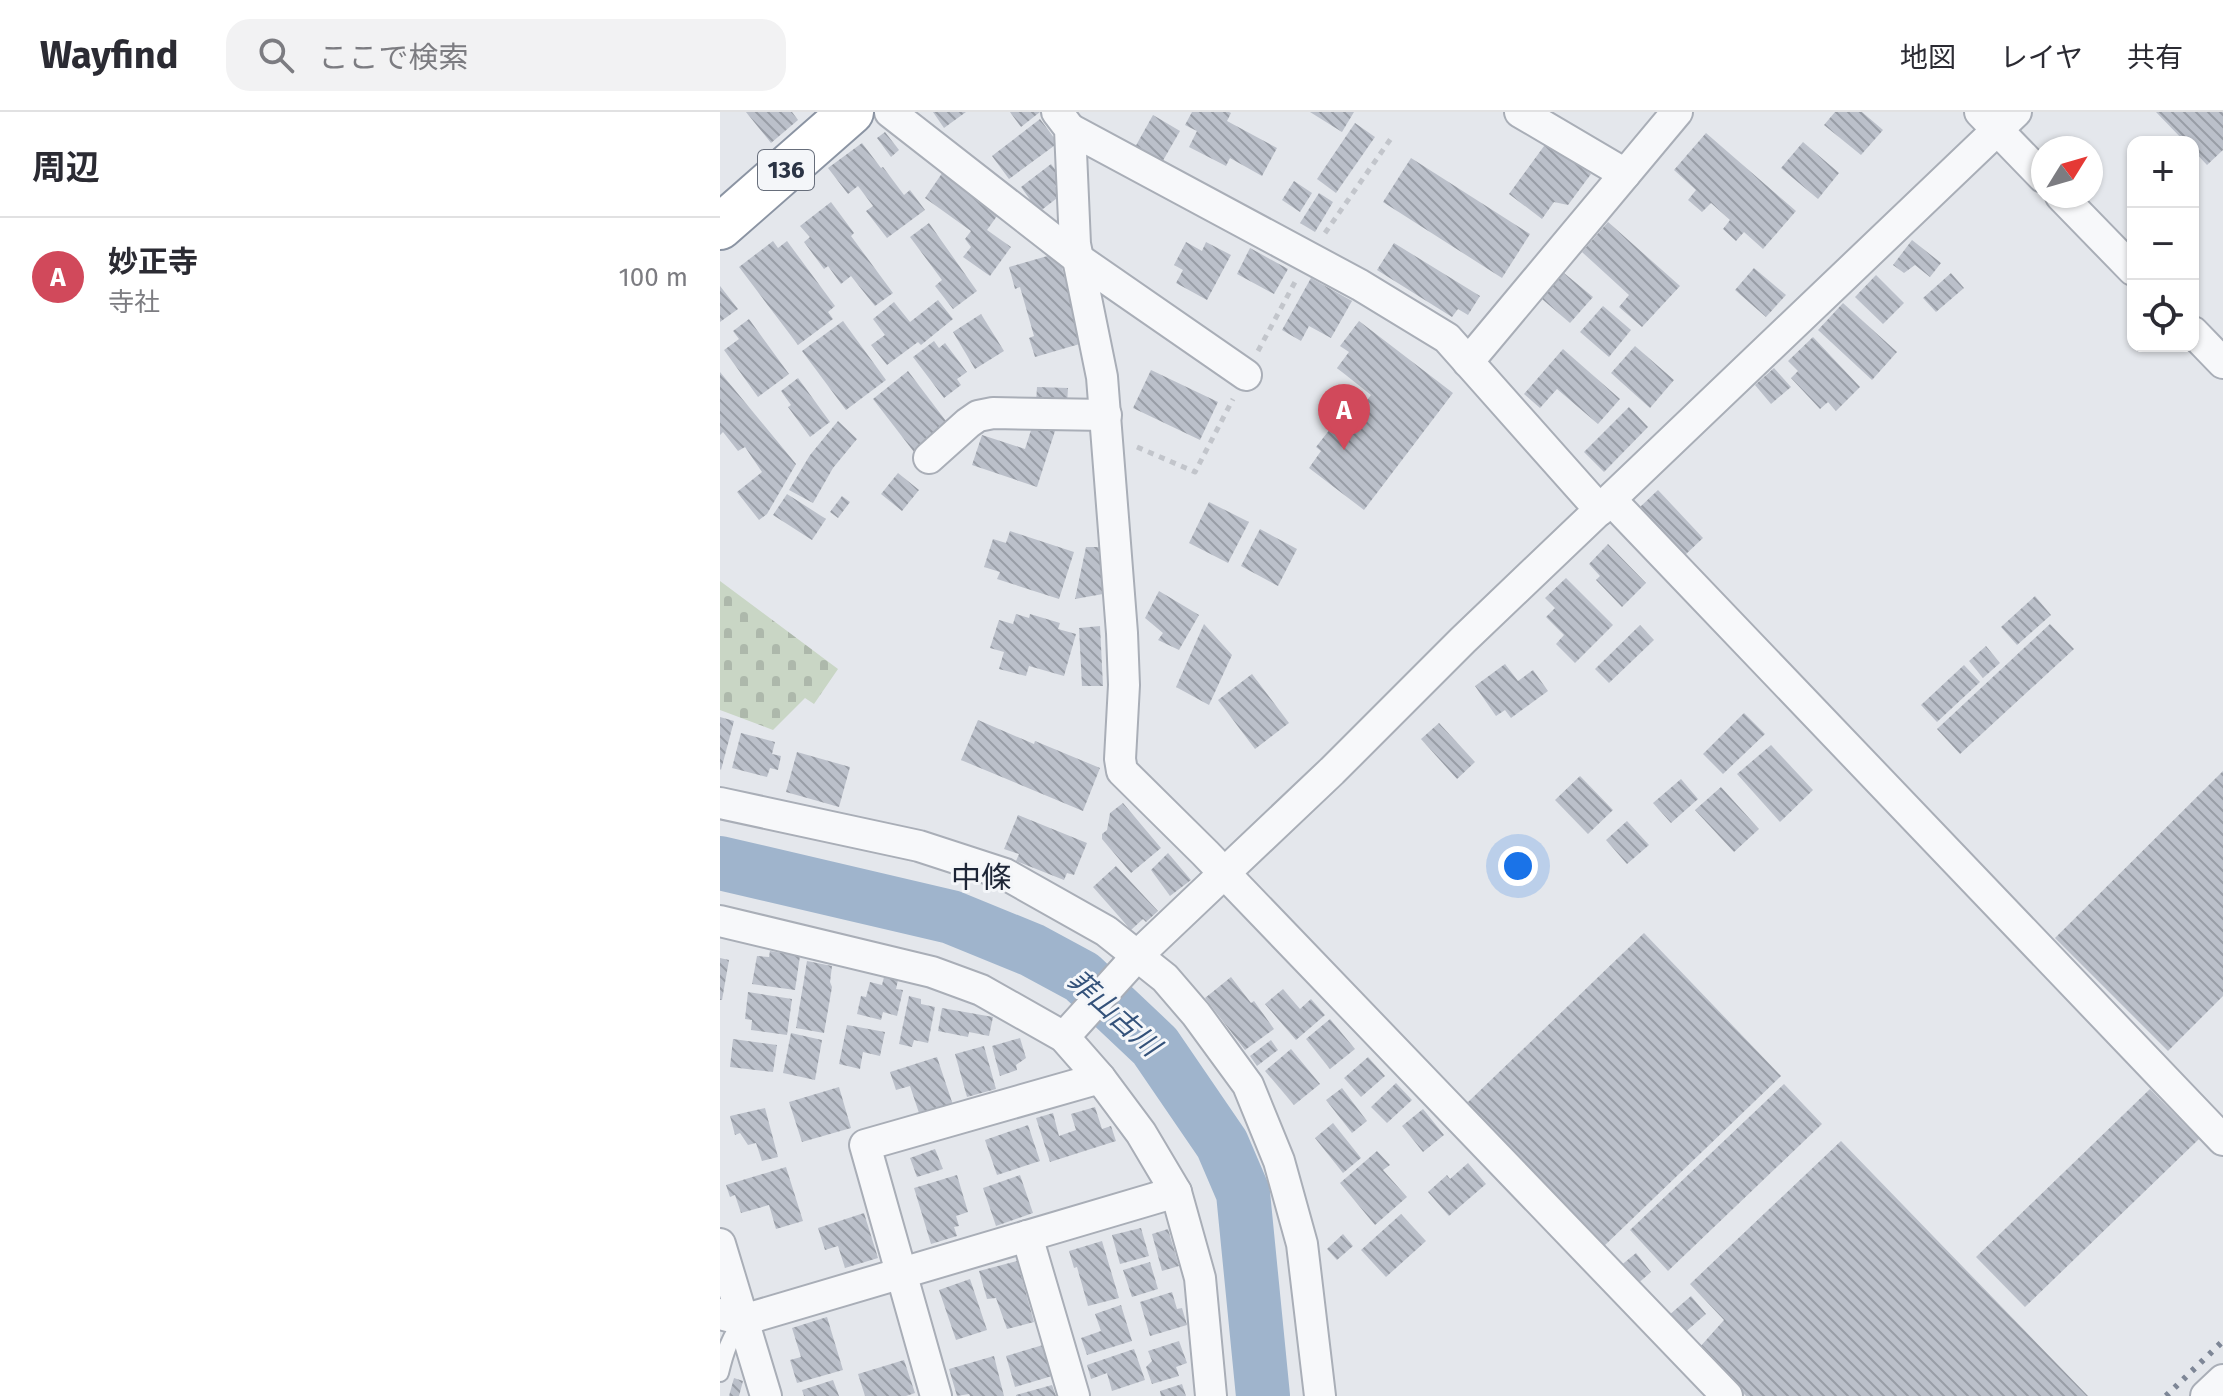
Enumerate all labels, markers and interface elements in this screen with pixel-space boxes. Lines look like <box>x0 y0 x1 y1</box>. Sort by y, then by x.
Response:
search box <box>226 19 786 91</box>
text: Wayfind <box>40 32 178 78</box>
icon: search <box>254 33 298 77</box>
text: ここで検索 <box>318 40 468 76</box>
text: 地図 <box>1900 41 1956 74</box>
text: レイヤ <box>2000 41 2083 74</box>
text: 共有 <box>2127 41 2183 74</box>
north arrow <box>2031 136 2103 208</box>
map controls <box>2127 136 2199 352</box>
button: + <box>2127 136 2199 208</box>
text: 周辺 <box>32 147 100 188</box>
road number: 136 <box>758 150 814 190</box>
button: − <box>2127 208 2199 280</box>
text: 妙正寺 <box>108 244 198 280</box>
text: A <box>50 262 66 293</box>
text: 100 m <box>619 262 688 293</box>
button: locate <box>2127 280 2199 352</box>
text: 寺社 <box>108 287 160 318</box>
pin: A <box>1318 384 1370 450</box>
your location <box>1498 846 1538 886</box>
district label: 中條 <box>951 860 1011 896</box>
water label: 菲山古川 <box>1061 963 1169 1065</box>

